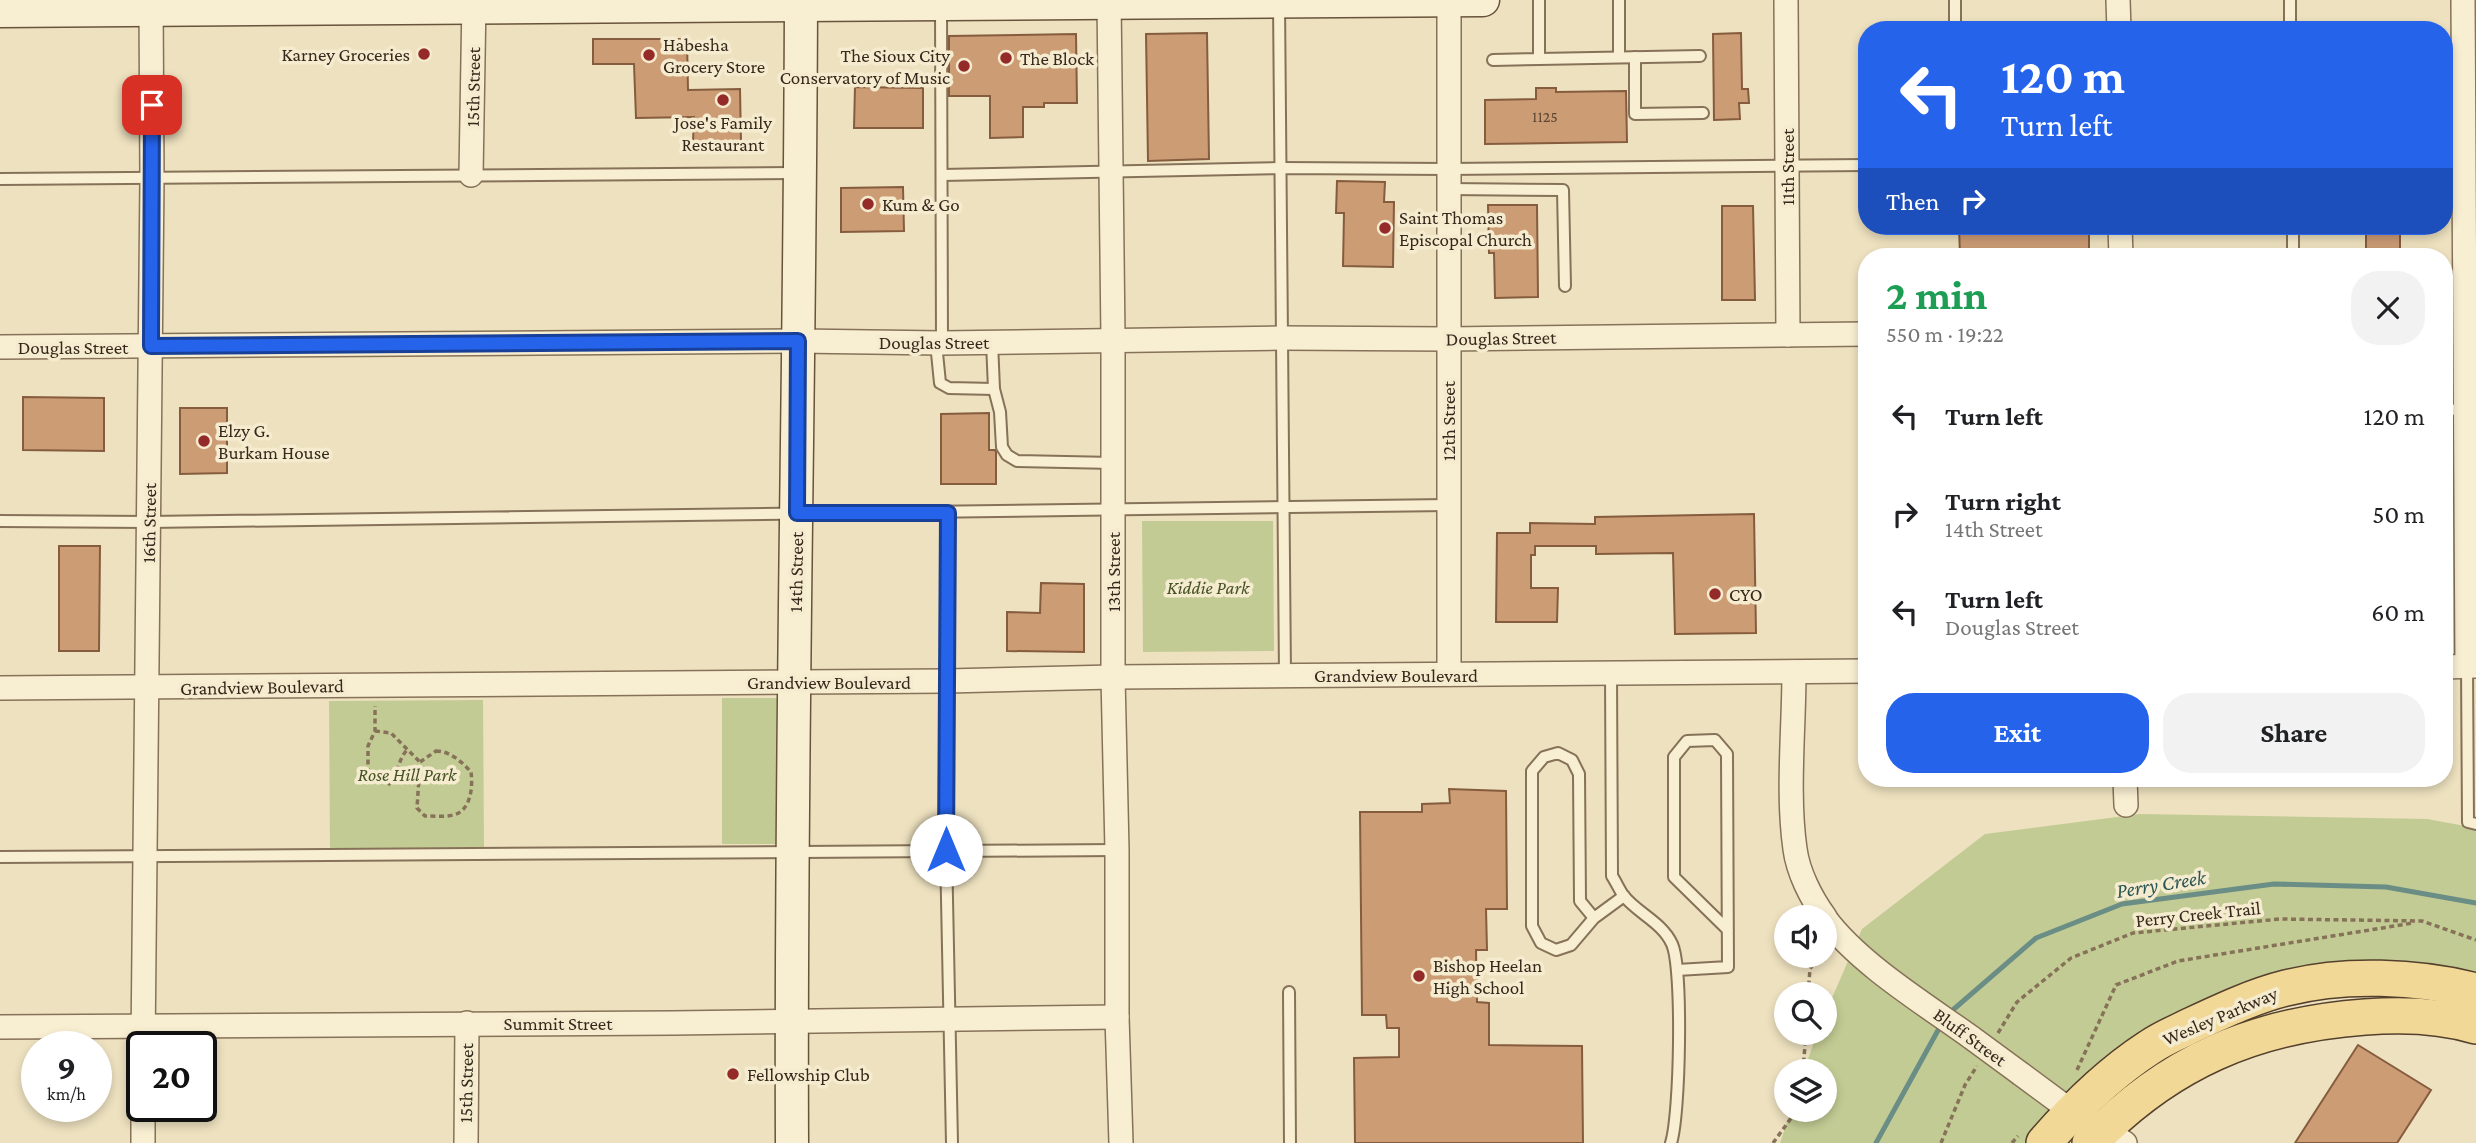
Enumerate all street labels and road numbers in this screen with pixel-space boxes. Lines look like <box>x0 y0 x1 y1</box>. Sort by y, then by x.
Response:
street label: 15th Street <box>462 46 484 127</box>
street label: 11th Street <box>1777 128 1798 206</box>
street label: Douglas Street <box>1445 327 1557 349</box>
street label: Douglas Street <box>879 332 990 353</box>
street label: Douglas Street <box>18 337 129 358</box>
street label: 12th Street <box>1438 380 1459 461</box>
street label: 16th Street <box>138 482 160 563</box>
street label: 14th Street <box>785 531 807 612</box>
street label: 13th Street <box>1103 531 1124 612</box>
street label: Grandview Boulevard <box>1314 665 1478 686</box>
street label: Grandview Boulevard <box>747 672 911 693</box>
street label: Grandview Boulevard <box>180 675 344 699</box>
street label: Perry Creek Trail <box>2134 897 2262 931</box>
street label: Wesley Parkway <box>2159 982 2281 1050</box>
street label: Bluff Street <box>1930 1004 2011 1071</box>
street label: Summit Street <box>504 1013 613 1034</box>
street label: 15th Street <box>455 1042 477 1123</box>

